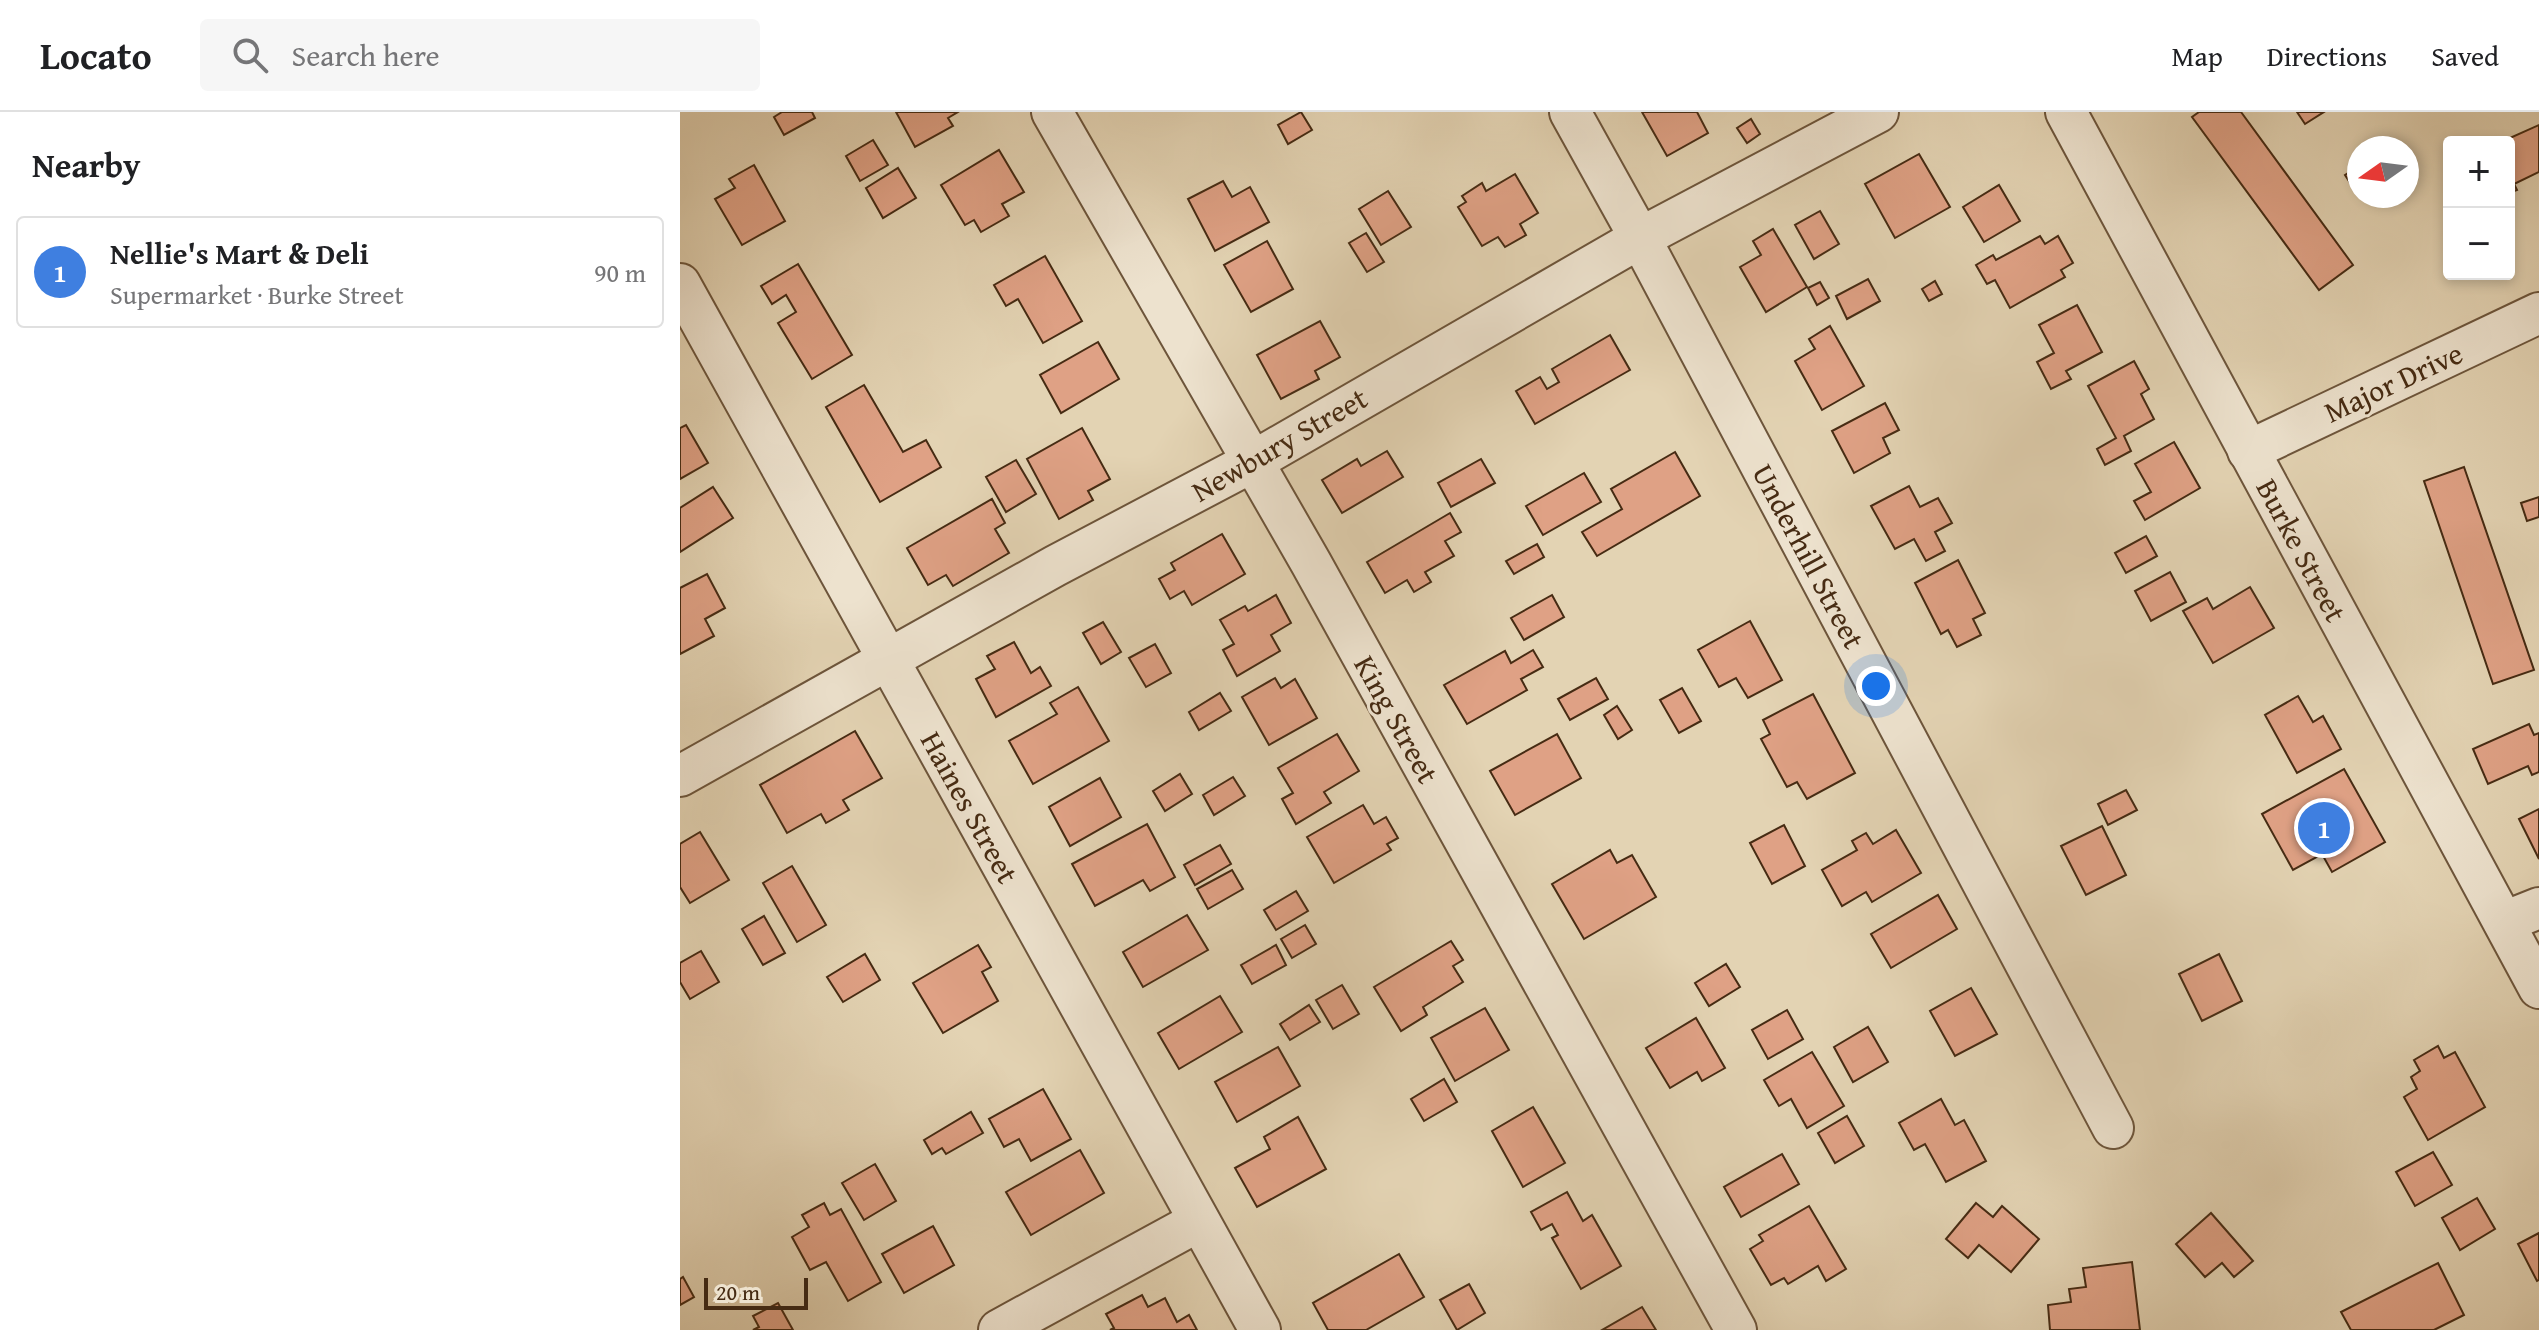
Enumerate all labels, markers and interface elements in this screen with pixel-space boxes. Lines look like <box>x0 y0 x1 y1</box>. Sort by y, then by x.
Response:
search box <box>200 19 760 91</box>
text: Locato <box>40 27 152 83</box>
icon: search <box>228 33 272 77</box>
text: Search here <box>292 33 440 77</box>
text: Map <box>2171 35 2223 76</box>
text: Directions <box>2267 35 2387 76</box>
text: Saved <box>2431 35 2499 76</box>
north arrow <box>2347 136 2419 208</box>
map controls <box>2443 136 2515 280</box>
button: + <box>2443 136 2515 208</box>
text: Nearby <box>32 140 141 189</box>
button: − <box>2443 208 2515 280</box>
text: Nellie's Mart & Deli <box>110 231 369 275</box>
text: 1 <box>53 253 67 292</box>
text: 90 m <box>594 253 646 292</box>
text: Supermarket · Burke Street <box>110 275 404 314</box>
street label: Major Drive <box>2316 331 2470 433</box>
street label: Newbury Street <box>1183 376 1375 512</box>
street label: Underhill Street <box>1742 456 1876 657</box>
street label: Burke Street <box>2246 470 2358 630</box>
street label: King Street <box>1344 647 1450 791</box>
your location <box>1856 666 1896 706</box>
street label: Haines Street <box>910 723 1030 891</box>
pin: 1 <box>2298 798 2350 858</box>
scale bar <box>704 1274 808 1310</box>
text: 20 m <box>716 1276 760 1308</box>

